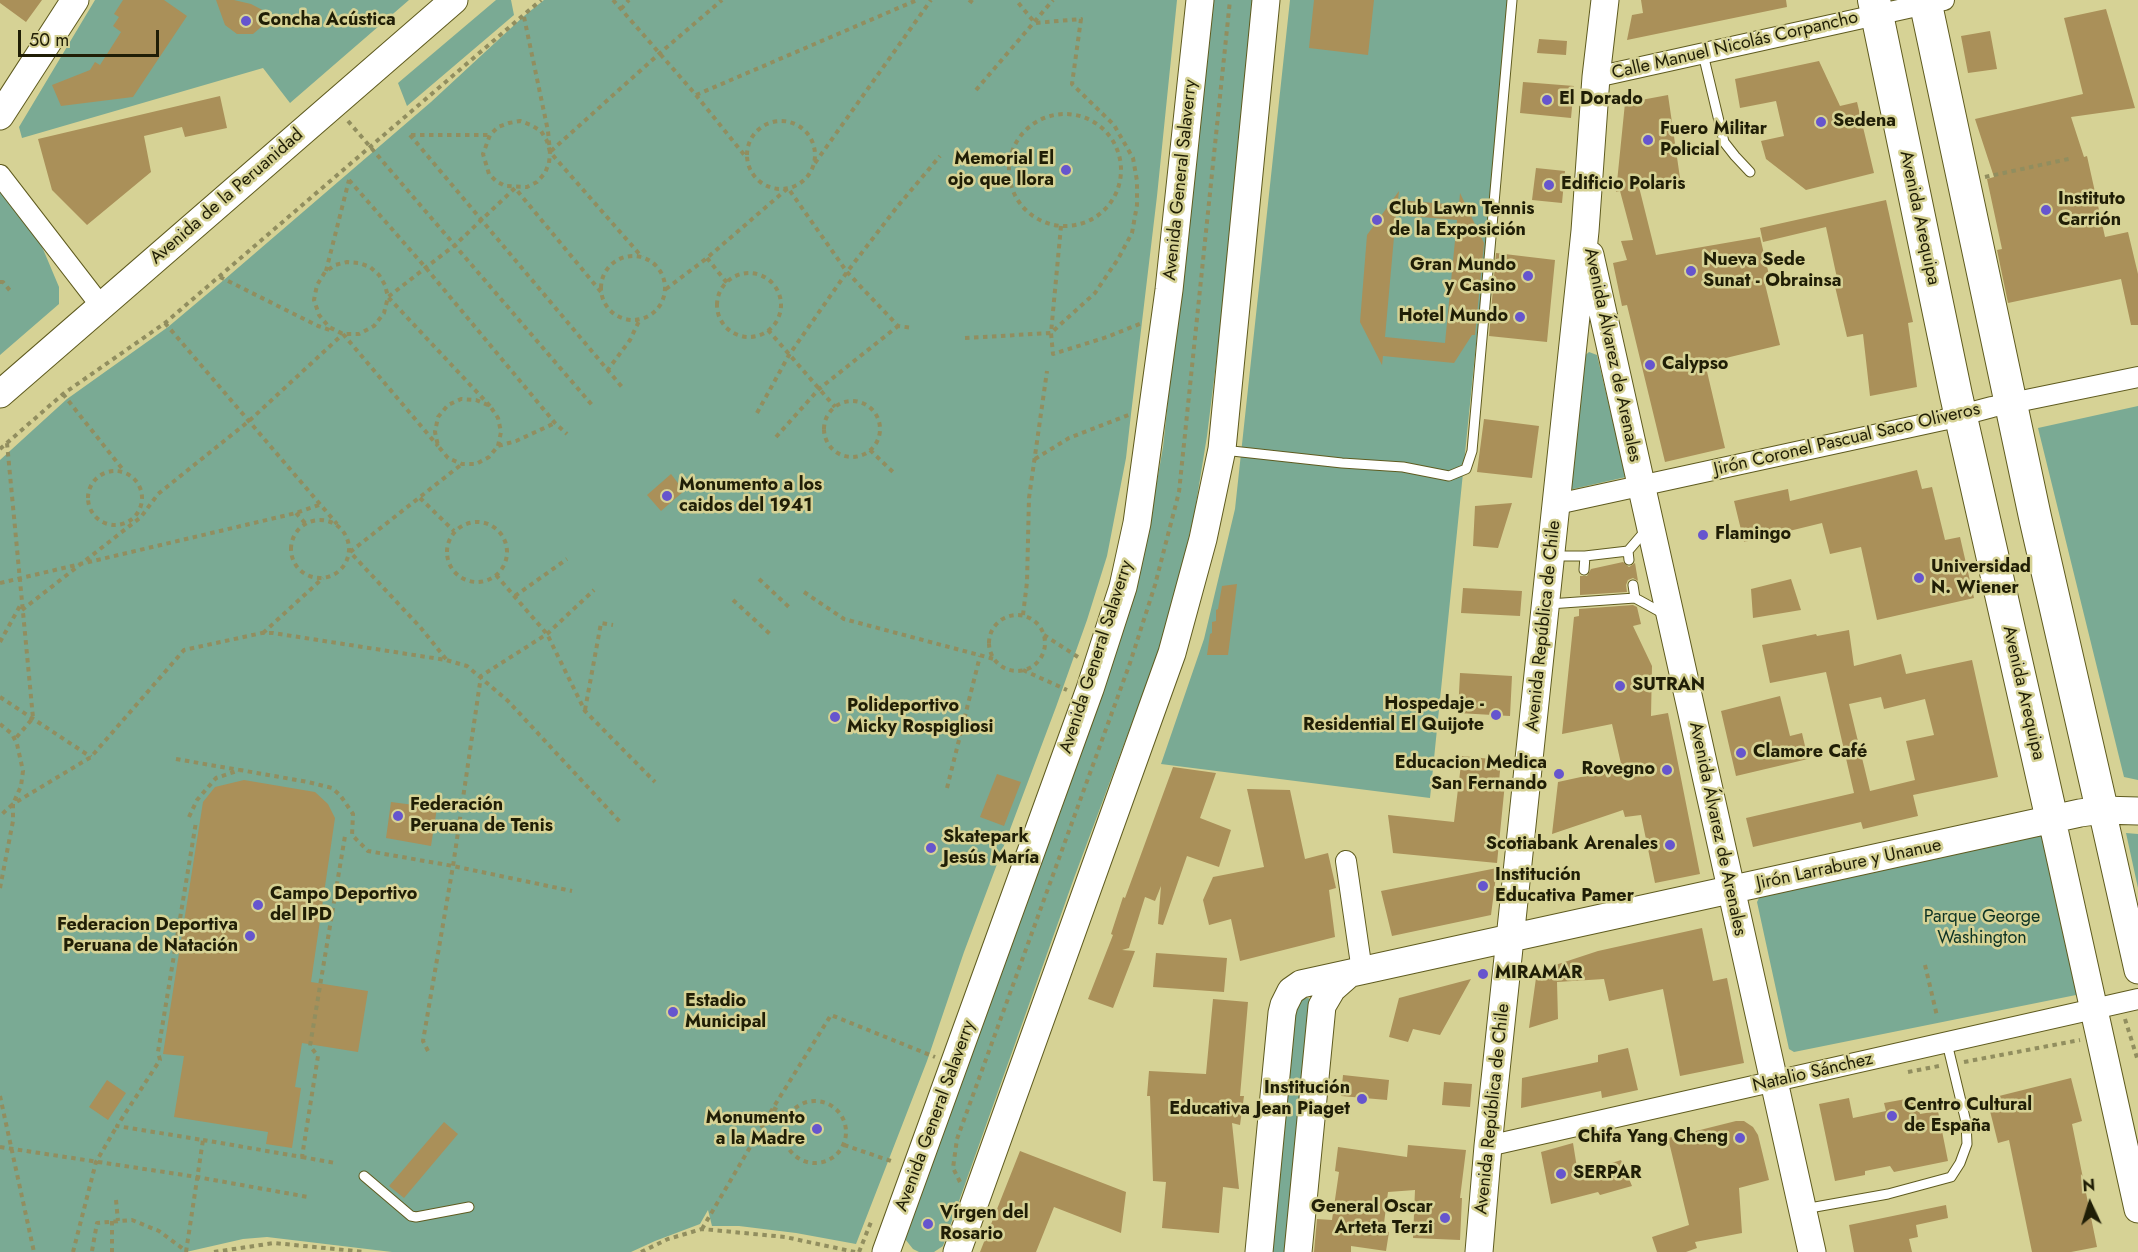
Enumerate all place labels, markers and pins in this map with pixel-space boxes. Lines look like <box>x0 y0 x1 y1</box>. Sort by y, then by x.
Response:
place label: Concha Acústica <box>258 10 396 32</box>
marker: Concha Acústica <box>239 14 253 28</box>
place label: El Dorado <box>1559 89 1643 111</box>
marker: El Dorado <box>1540 93 1554 107</box>
place label: Sedena <box>1833 111 1896 133</box>
marker: Sedena <box>1814 115 1828 129</box>
place label: Fuero Militar Policial <box>1660 119 1767 162</box>
marker: Fuero Militar Policial <box>1641 133 1655 147</box>
place label: Memorial El ojo que llora <box>948 149 1054 192</box>
marker: Memorial El ojo que llora <box>1059 163 1073 177</box>
place label: Edificio Polaris <box>1561 174 1685 196</box>
marker: Edificio Polaris <box>1542 178 1556 192</box>
place label: Instituto Carrión <box>2058 189 2125 232</box>
place label: Club Lawn Tennis de la Exposición <box>1389 199 1534 242</box>
marker: Instituto Carrión <box>2039 203 2053 217</box>
marker: Club Lawn Tennis de la Exposición <box>1370 213 1384 227</box>
place label: Nueva Sede Sunat - Obrainsa <box>1703 250 1841 292</box>
place label: Gran Mundo y Casino <box>1410 255 1516 298</box>
marker: Nueva Sede Sunat - Obrainsa <box>1684 264 1698 278</box>
marker: Gran Mundo y Casino <box>1521 269 1535 283</box>
place label: Hotel Mundo <box>1398 306 1508 328</box>
marker: Hotel Mundo <box>1513 310 1527 324</box>
place label: Calypso <box>1662 354 1728 376</box>
marker: Calypso <box>1643 358 1657 372</box>
place label: Monumento a los caidos del 1941 <box>679 475 822 518</box>
marker: Monumento a los caidos del 1941 <box>660 489 674 503</box>
place label: Flamingo <box>1715 524 1791 546</box>
marker: Flamingo <box>1696 528 1710 542</box>
place label: Universidad N. Wiener <box>1931 557 2031 600</box>
marker: Universidad N. Wiener <box>1912 571 1926 585</box>
place label: SUTRAN <box>1632 675 1705 697</box>
marker: SUTRAN <box>1613 679 1627 693</box>
place label: Hospedaje - Residential El Quijote <box>1303 694 1484 736</box>
place label: Polideportivo Micky Rospigliosi <box>847 696 993 738</box>
marker: Hospedaje - Residential El Quijote <box>1489 708 1503 722</box>
marker: Polideportivo Micky Rospigliosi <box>828 710 842 724</box>
place label: Clamore Café <box>1753 742 1867 764</box>
marker: Clamore Café <box>1734 746 1748 760</box>
place label: Educacion Medica San Fernando <box>1395 753 1547 795</box>
place label: Rovegno <box>1582 759 1655 781</box>
marker: Rovegno <box>1660 763 1674 777</box>
marker: Educacion Medica San Fernando <box>1552 767 1566 781</box>
place label: Federación Peruana de Tenis <box>410 795 553 838</box>
marker: Federación Peruana de Tenis <box>391 809 405 823</box>
place label: Skatepark Jesús María <box>943 827 1039 870</box>
place label: Scotiabank Arenales <box>1486 834 1658 856</box>
marker: Scotiabank Arenales <box>1663 838 1677 852</box>
marker: Skatepark Jesús María <box>924 841 938 855</box>
place label: Institución Educativa Pamer <box>1495 865 1634 908</box>
marker: Institución Educativa Pamer <box>1476 879 1490 893</box>
place label: Campo Deportivo del IPD <box>270 884 417 926</box>
marker: Campo Deportivo del IPD <box>251 898 265 912</box>
place label: Federacion Deportiva Peruana de Natación <box>57 915 238 958</box>
marker: Federacion Deportiva Peruana de Natación <box>243 929 257 943</box>
place label: MIRAMAR <box>1495 963 1583 985</box>
marker: MIRAMAR <box>1476 967 1490 981</box>
place label: Estadio Municipal <box>685 991 766 1034</box>
marker: Estadio Municipal <box>666 1005 680 1019</box>
place label: Institución Educativa Jean Piaget <box>1169 1078 1350 1120</box>
marker: Institución Educativa Jean Piaget <box>1355 1092 1369 1106</box>
place label: Centro Cultural de España <box>1904 1095 2032 1138</box>
place label: Monumento a la Madre <box>706 1108 805 1150</box>
marker: Centro Cultural de España <box>1885 1109 1899 1123</box>
marker: Monumento a la Madre <box>810 1122 824 1136</box>
place label: Chifa Yang Cheng <box>1578 1127 1728 1149</box>
marker: Chifa Yang Cheng <box>1733 1131 1747 1145</box>
place label: SERPAR <box>1573 1163 1642 1185</box>
marker: SERPAR <box>1554 1167 1568 1181</box>
place label: General Oscar Arteta Terzi <box>1311 1197 1433 1240</box>
place label: Vírgen del Rosario <box>940 1203 1029 1246</box>
marker: General Oscar Arteta Terzi <box>1438 1211 1452 1225</box>
marker: Vírgen del Rosario <box>921 1217 935 1231</box>

